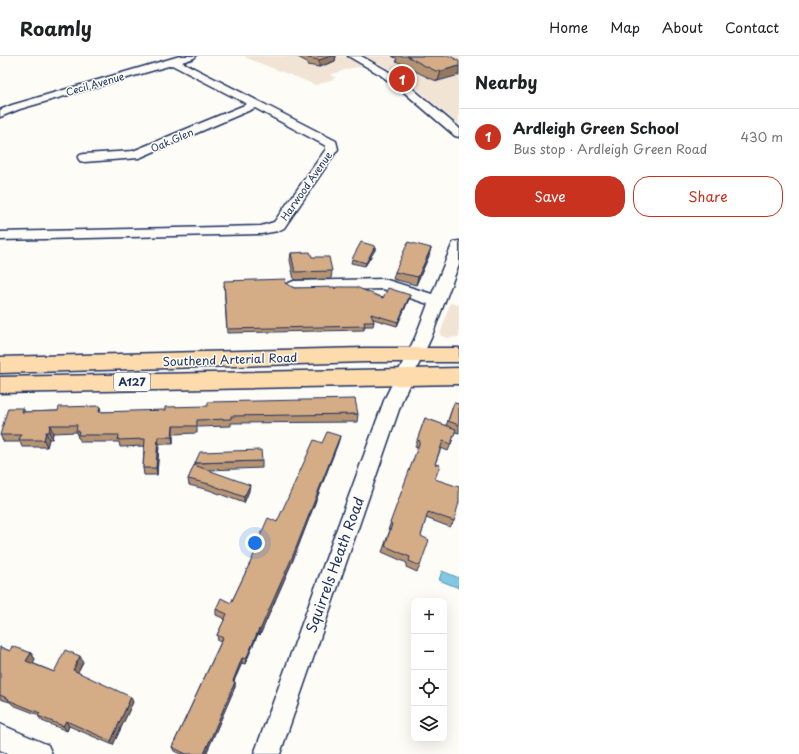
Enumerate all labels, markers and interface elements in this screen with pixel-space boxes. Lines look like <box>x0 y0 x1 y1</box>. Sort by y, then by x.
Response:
text: Roamly <box>20 14 92 42</box>
text: Home <box>549 17 588 38</box>
text: Map <box>610 17 640 38</box>
text: About <box>662 17 703 38</box>
text: Contact <box>725 17 779 38</box>
pin: 1 <box>389 64 415 94</box>
street label: Cecil Avenue <box>64 68 126 99</box>
text: Nearby <box>475 69 537 95</box>
text: Ardleigh Green School <box>513 116 679 139</box>
street label: Oak Glen <box>148 124 196 155</box>
text: 1 <box>485 127 491 146</box>
text: 430 m <box>741 127 783 146</box>
text: Bus stop · Ardleigh Green Road <box>513 139 707 158</box>
street label: Harwood Avenue <box>276 148 335 223</box>
button: Save <box>475 176 625 217</box>
button: Share <box>633 176 783 217</box>
street label: Southend Arterial Road <box>162 348 298 370</box>
road number: A127 <box>114 373 150 391</box>
street label: Squirrels Heath Road <box>300 494 369 636</box>
your location <box>245 533 265 553</box>
map controls <box>411 598 447 742</box>
button: + <box>411 598 447 634</box>
button: − <box>411 634 447 670</box>
button: locate <box>411 670 447 706</box>
button: layers <box>411 706 447 742</box>

